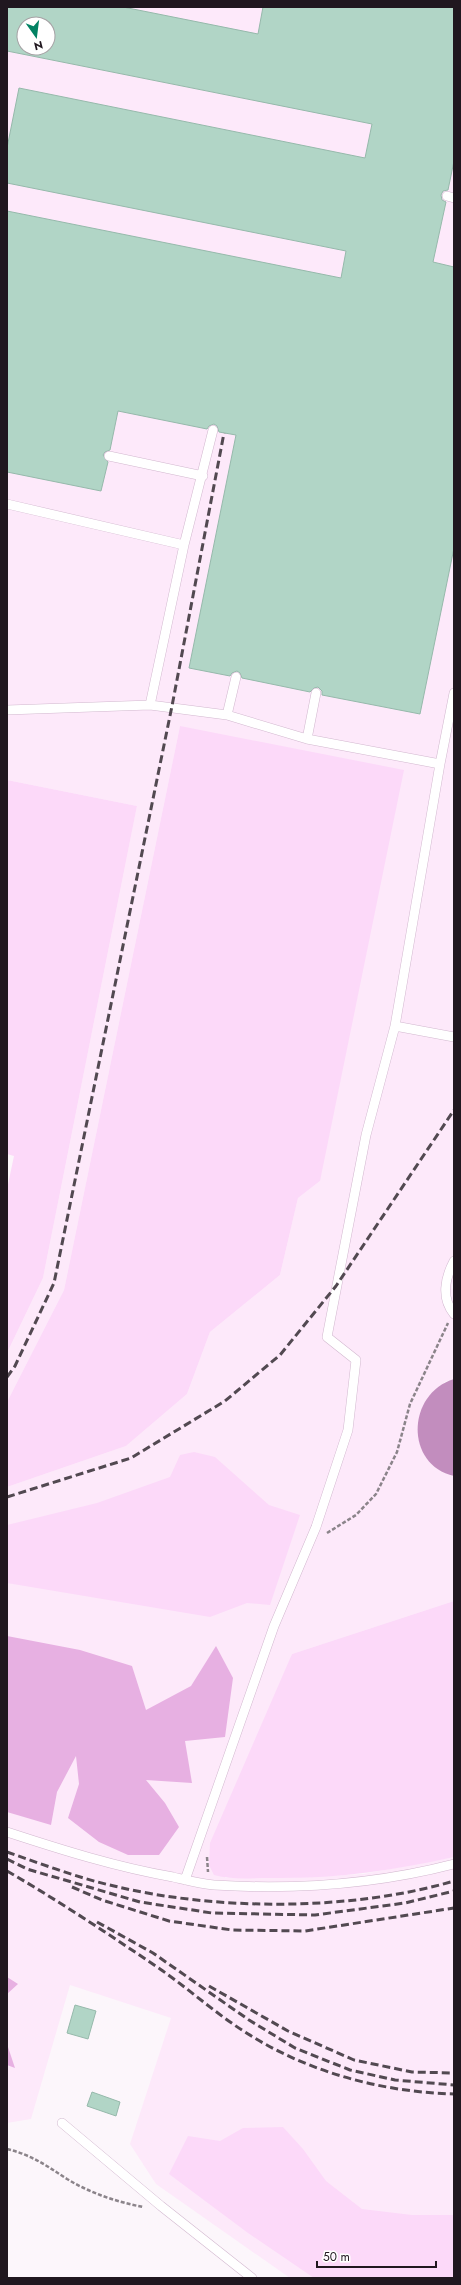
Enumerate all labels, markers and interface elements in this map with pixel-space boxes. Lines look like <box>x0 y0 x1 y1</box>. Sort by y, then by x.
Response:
north arrow <box>16 16 56 56</box>
text: N <box>32 37 45 55</box>
scale bar <box>317 2243 436 2269</box>
text: 50 m <box>323 2248 350 2266</box>

